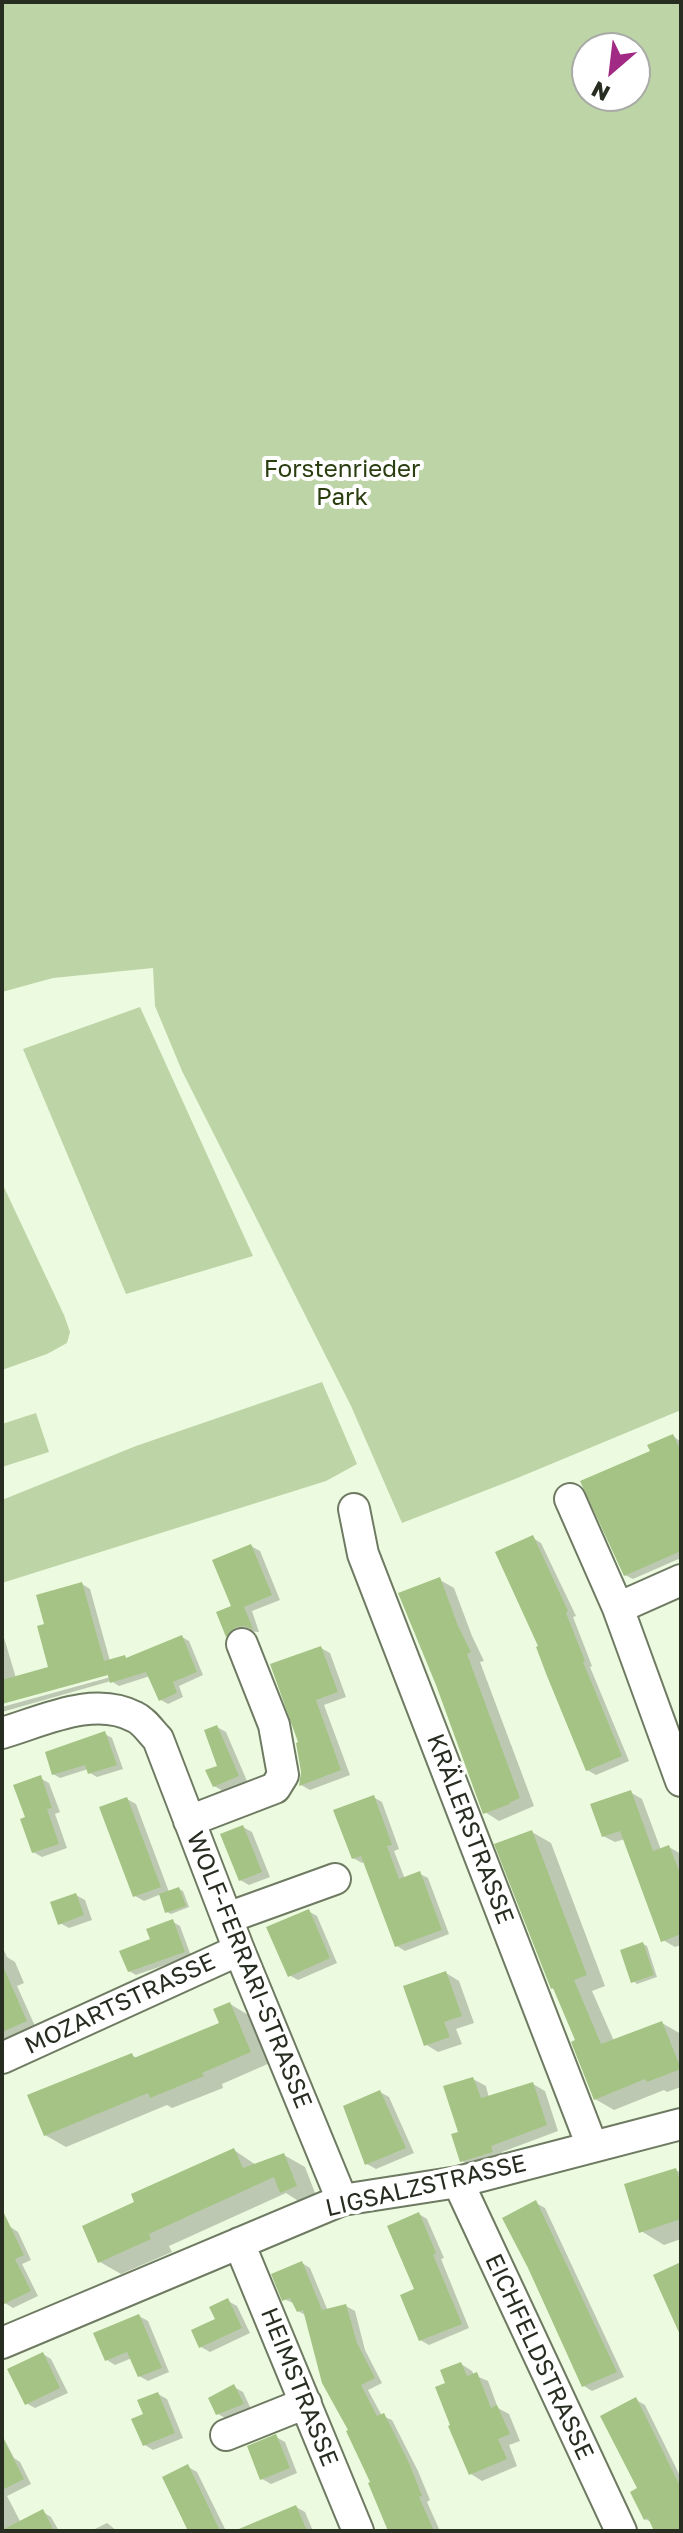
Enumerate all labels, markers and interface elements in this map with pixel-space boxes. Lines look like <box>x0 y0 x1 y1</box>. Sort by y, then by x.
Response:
north arrow <box>571 32 651 112</box>
text: N <box>587 76 614 108</box>
park label: Forstenrieder Park <box>264 455 420 511</box>
street label: KRÄLERSTRASSE <box>421 1730 519 1928</box>
street label: WOLF-FERRARI-STRASSE <box>180 1827 318 2113</box>
street label: MOZARTSTRASSE <box>20 1947 220 2061</box>
street label: LIGSALZSTRASSE <box>323 2149 529 2223</box>
street label: EICHFELDSTRASSE <box>479 2250 599 2464</box>
street label: HEIMSTRASSE <box>254 2303 344 2471</box>

